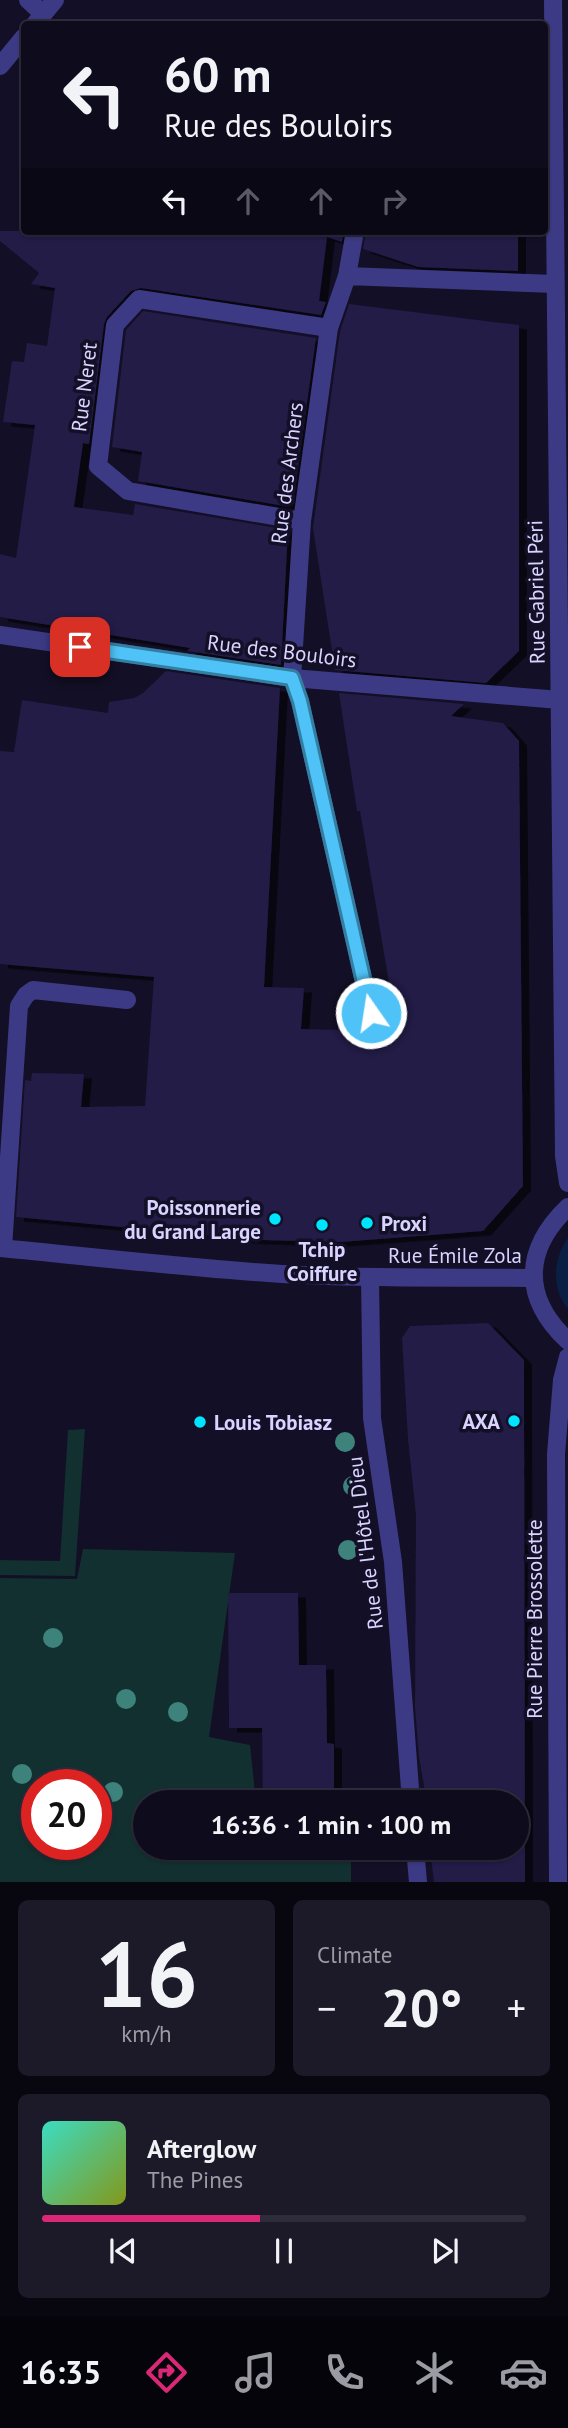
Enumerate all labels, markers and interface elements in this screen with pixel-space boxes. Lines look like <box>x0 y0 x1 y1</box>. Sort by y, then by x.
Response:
text: 60 m <box>164 42 271 106</box>
icon: left <box>49 49 140 140</box>
text: Rue des Bouloirs <box>164 104 393 146</box>
icon: left <box>156 182 194 220</box>
icon: ahead <box>229 182 267 220</box>
icon: ahead <box>302 182 340 220</box>
icon: right <box>375 182 413 220</box>
street label: Rue Neret <box>65 341 103 433</box>
street label: Rue des Archers <box>265 401 309 545</box>
street label: Rue Gabriel Péri <box>521 520 551 664</box>
pin <box>50 617 110 677</box>
icon: arrive <box>61 628 99 666</box>
street label: Rue des Bouloirs <box>206 628 358 674</box>
position arrow <box>334 976 408 1050</box>
place label: Poissonnerie du Grand Large <box>124 1194 261 1245</box>
place label: Proxi <box>381 1210 427 1237</box>
marker: Poissonnerie du Grand Large <box>267 1211 283 1227</box>
marker: Proxi <box>359 1215 375 1231</box>
marker: Tchip Coiffure <box>314 1217 330 1233</box>
place label: Tchip Coiffure <box>287 1236 357 1287</box>
street label: Rue Émile Zola <box>388 1242 522 1269</box>
place label: AXA <box>463 1408 500 1435</box>
place label: Louis Tobiasz <box>214 1409 332 1436</box>
marker: AXA <box>506 1413 522 1429</box>
marker: Louis Tobiasz <box>192 1414 208 1430</box>
street label: Rue de l'Hôtel Dieu <box>341 1455 389 1631</box>
street label: Rue Pierre Brossolette <box>521 1519 548 1719</box>
speed limit sign: 20 <box>21 1769 112 1860</box>
text: 16:36 · 1 min · 100 m <box>211 1808 451 1841</box>
text: 16 <box>95 1914 198 2032</box>
text: Climate <box>317 1940 392 1969</box>
text: 20° <box>381 1974 462 2041</box>
text: − <box>317 1983 336 2032</box>
text: + <box>507 1983 526 2032</box>
text: km/h <box>121 2019 172 2048</box>
text: Afterglow <box>147 2132 256 2165</box>
text: The Pines <box>147 2165 243 2194</box>
icon: previous <box>104 2232 142 2270</box>
icon: pause <box>265 2232 303 2270</box>
icon: next <box>426 2232 464 2270</box>
icon: directions <box>142 2348 191 2397</box>
icon: music <box>231 2348 280 2397</box>
icon: phone <box>320 2348 369 2397</box>
icon: climate <box>410 2348 459 2397</box>
icon: car <box>499 2348 548 2397</box>
text: 16:35 <box>20 2351 101 2393</box>

